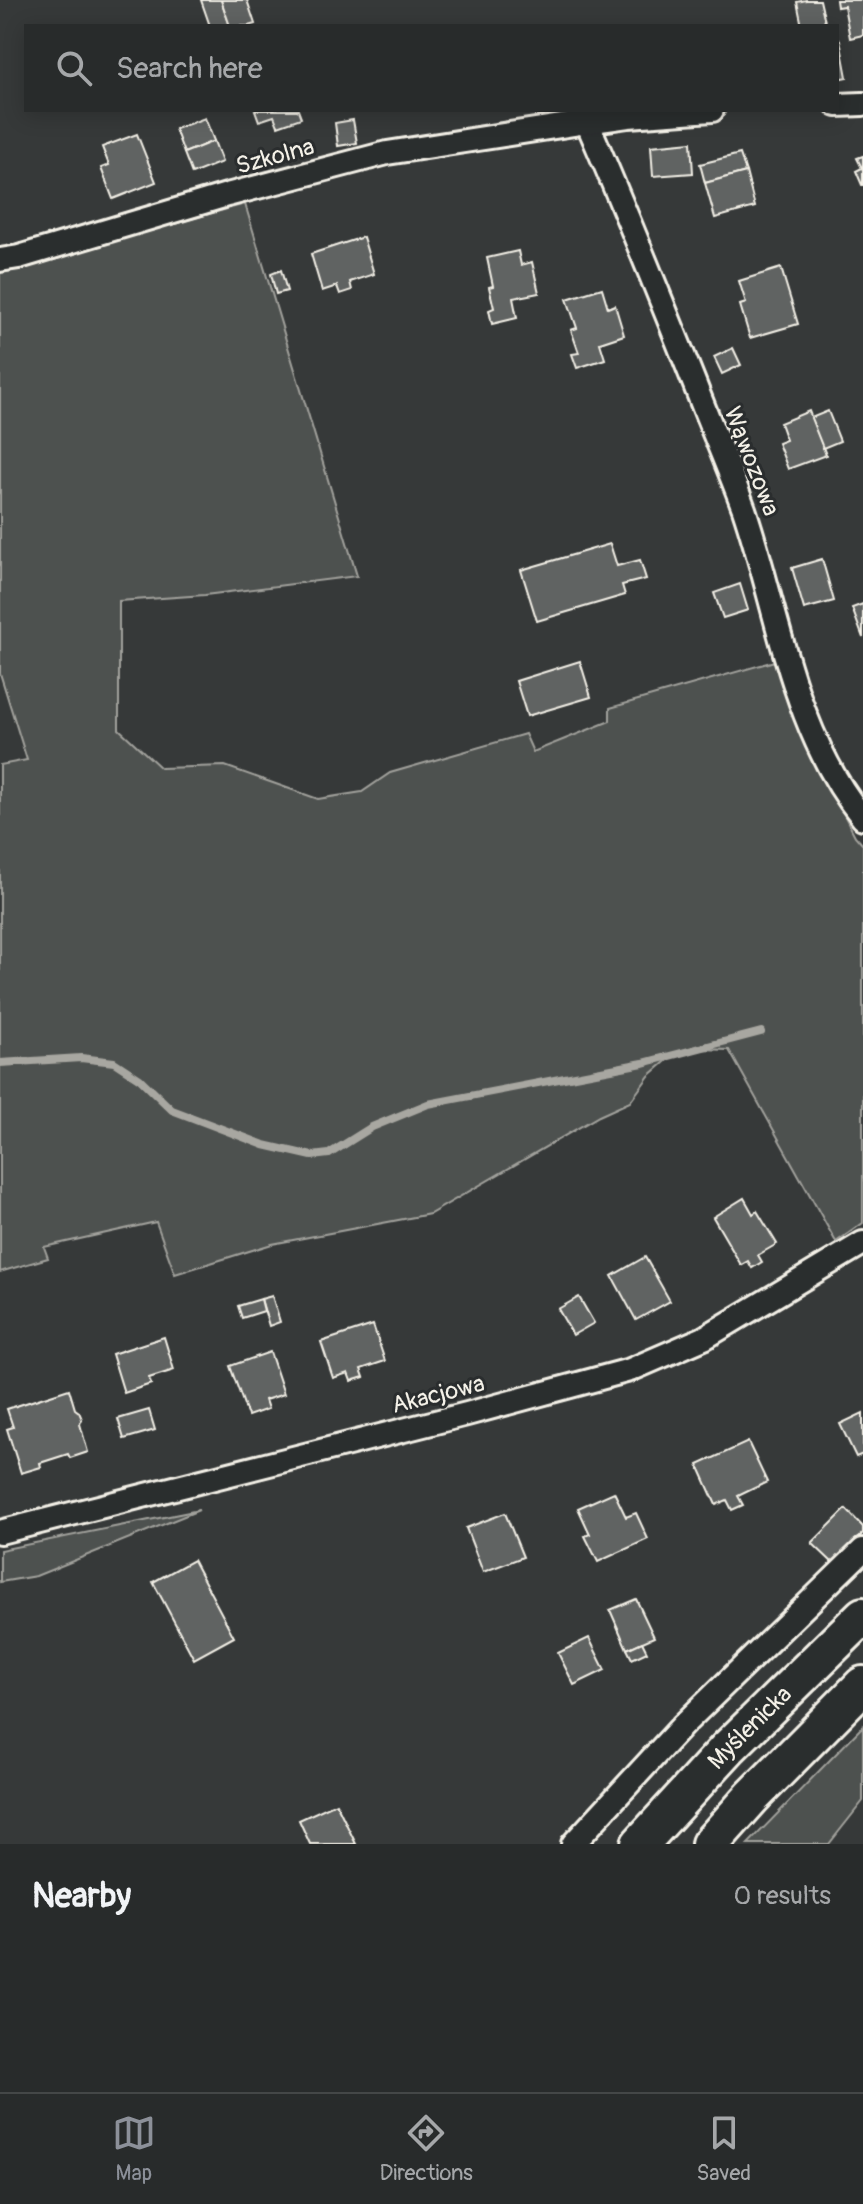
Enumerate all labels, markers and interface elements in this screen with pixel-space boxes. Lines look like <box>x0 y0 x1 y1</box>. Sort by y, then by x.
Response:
search box <box>24 24 839 112</box>
icon: search <box>52 46 96 90</box>
text: Search here <box>116 50 263 87</box>
street label: Szkolna <box>233 132 317 181</box>
street label: Wąwozowa <box>717 403 786 520</box>
street label: Akacjowa <box>389 1369 487 1420</box>
street label: Myślenicka <box>702 1680 798 1775</box>
text: Nearby <box>32 1875 131 1918</box>
text: 0 results <box>734 1880 831 1912</box>
tab: Map <box>112 2111 156 2187</box>
tab: Directions <box>380 2111 473 2187</box>
tab: Saved <box>697 2111 751 2187</box>

